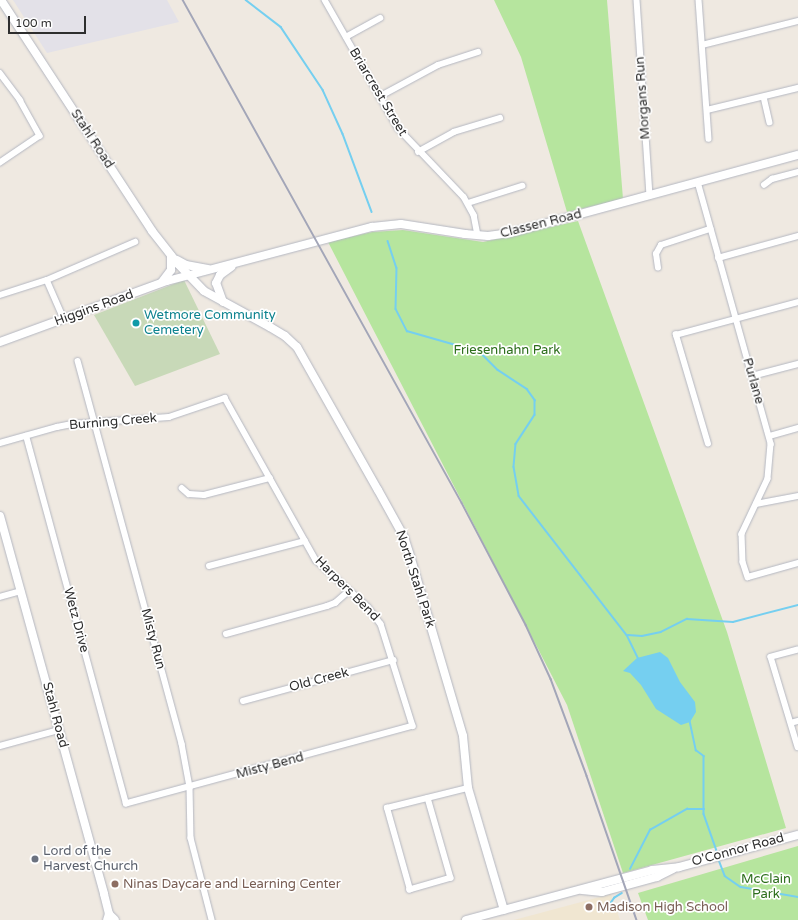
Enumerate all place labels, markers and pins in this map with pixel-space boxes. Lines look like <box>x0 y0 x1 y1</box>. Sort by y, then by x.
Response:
place label: Wetmore Community Cemetery <box>144 308 276 339</box>
marker: Wetmore Community Cemetery <box>131 318 141 328</box>
place label: Lord of the Harvest Church <box>43 844 138 875</box>
marker: Lord of the Harvest Church <box>30 854 40 864</box>
place label: Ninas Daycare and Learning Center <box>123 876 341 892</box>
marker: Ninas Daycare and Learning Center <box>110 879 120 889</box>
place label: Madison High School <box>597 899 728 915</box>
marker: Madison High School <box>584 902 594 912</box>

